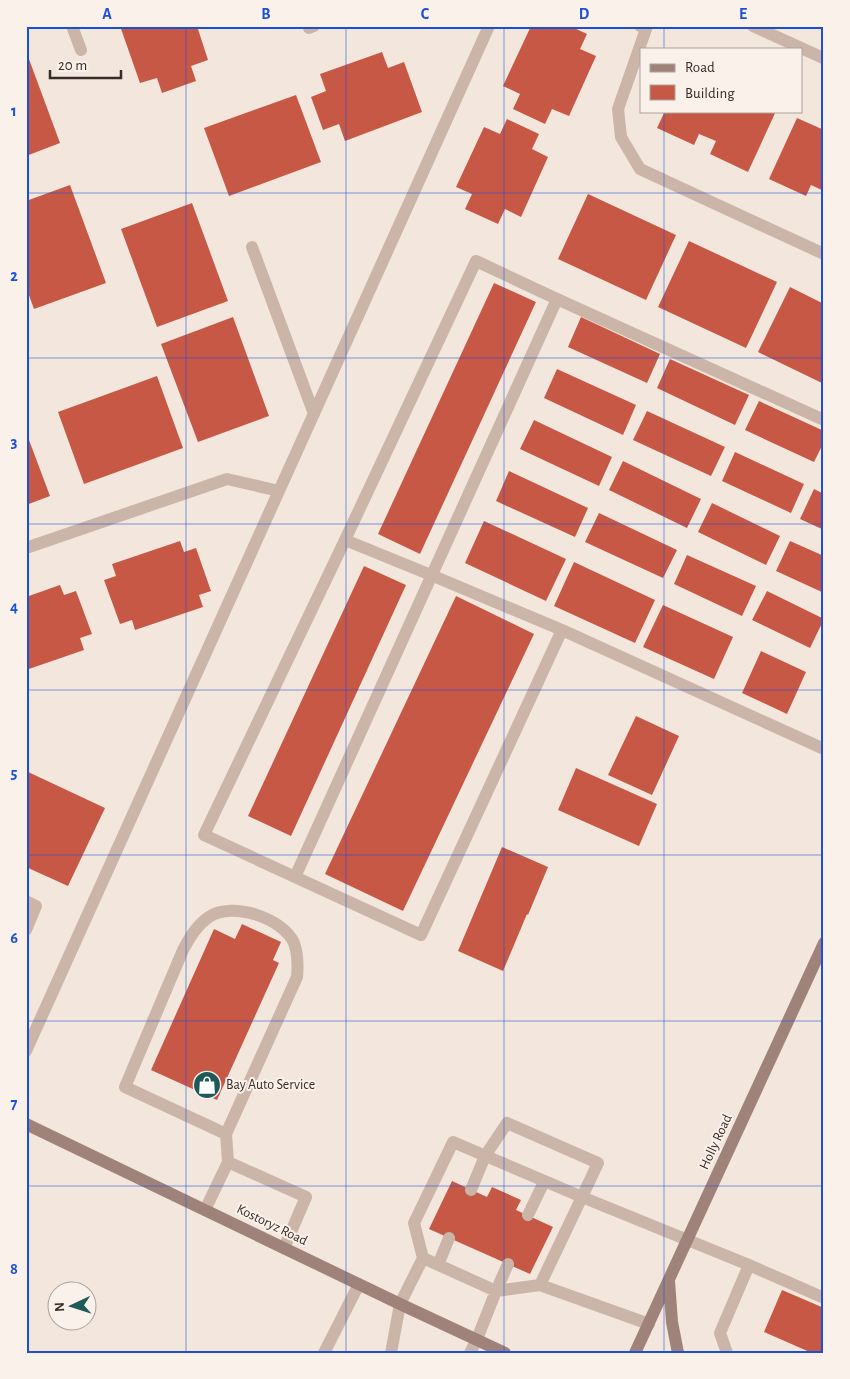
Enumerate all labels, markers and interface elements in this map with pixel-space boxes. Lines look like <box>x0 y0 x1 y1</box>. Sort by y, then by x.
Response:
text: A <box>102 6 112 22</box>
text: B <box>261 6 271 22</box>
text: C <box>421 6 430 22</box>
text: D <box>579 6 590 22</box>
text: E <box>739 6 747 22</box>
scale bar <box>50 48 121 80</box>
legend <box>640 48 802 112</box>
text: 20 m <box>58 58 87 73</box>
text: Road <box>685 60 715 75</box>
text: Building <box>685 86 735 101</box>
text: 1 <box>11 103 17 119</box>
text: 2 <box>10 268 18 284</box>
text: 3 <box>11 434 18 450</box>
text: 4 <box>10 599 18 615</box>
text: 5 <box>11 765 18 781</box>
text: 6 <box>10 930 18 946</box>
shop icon: Bay Auto Service <box>192 1070 222 1100</box>
place label: Bay Auto Service <box>226 1078 315 1092</box>
text: 7 <box>11 1096 18 1112</box>
street label: Holly Road <box>697 1112 735 1172</box>
street label: Kostoryz Road <box>234 1202 310 1248</box>
text: 8 <box>10 1261 18 1277</box>
north arrow <box>48 1282 98 1332</box>
text: N <box>53 1301 67 1312</box>

